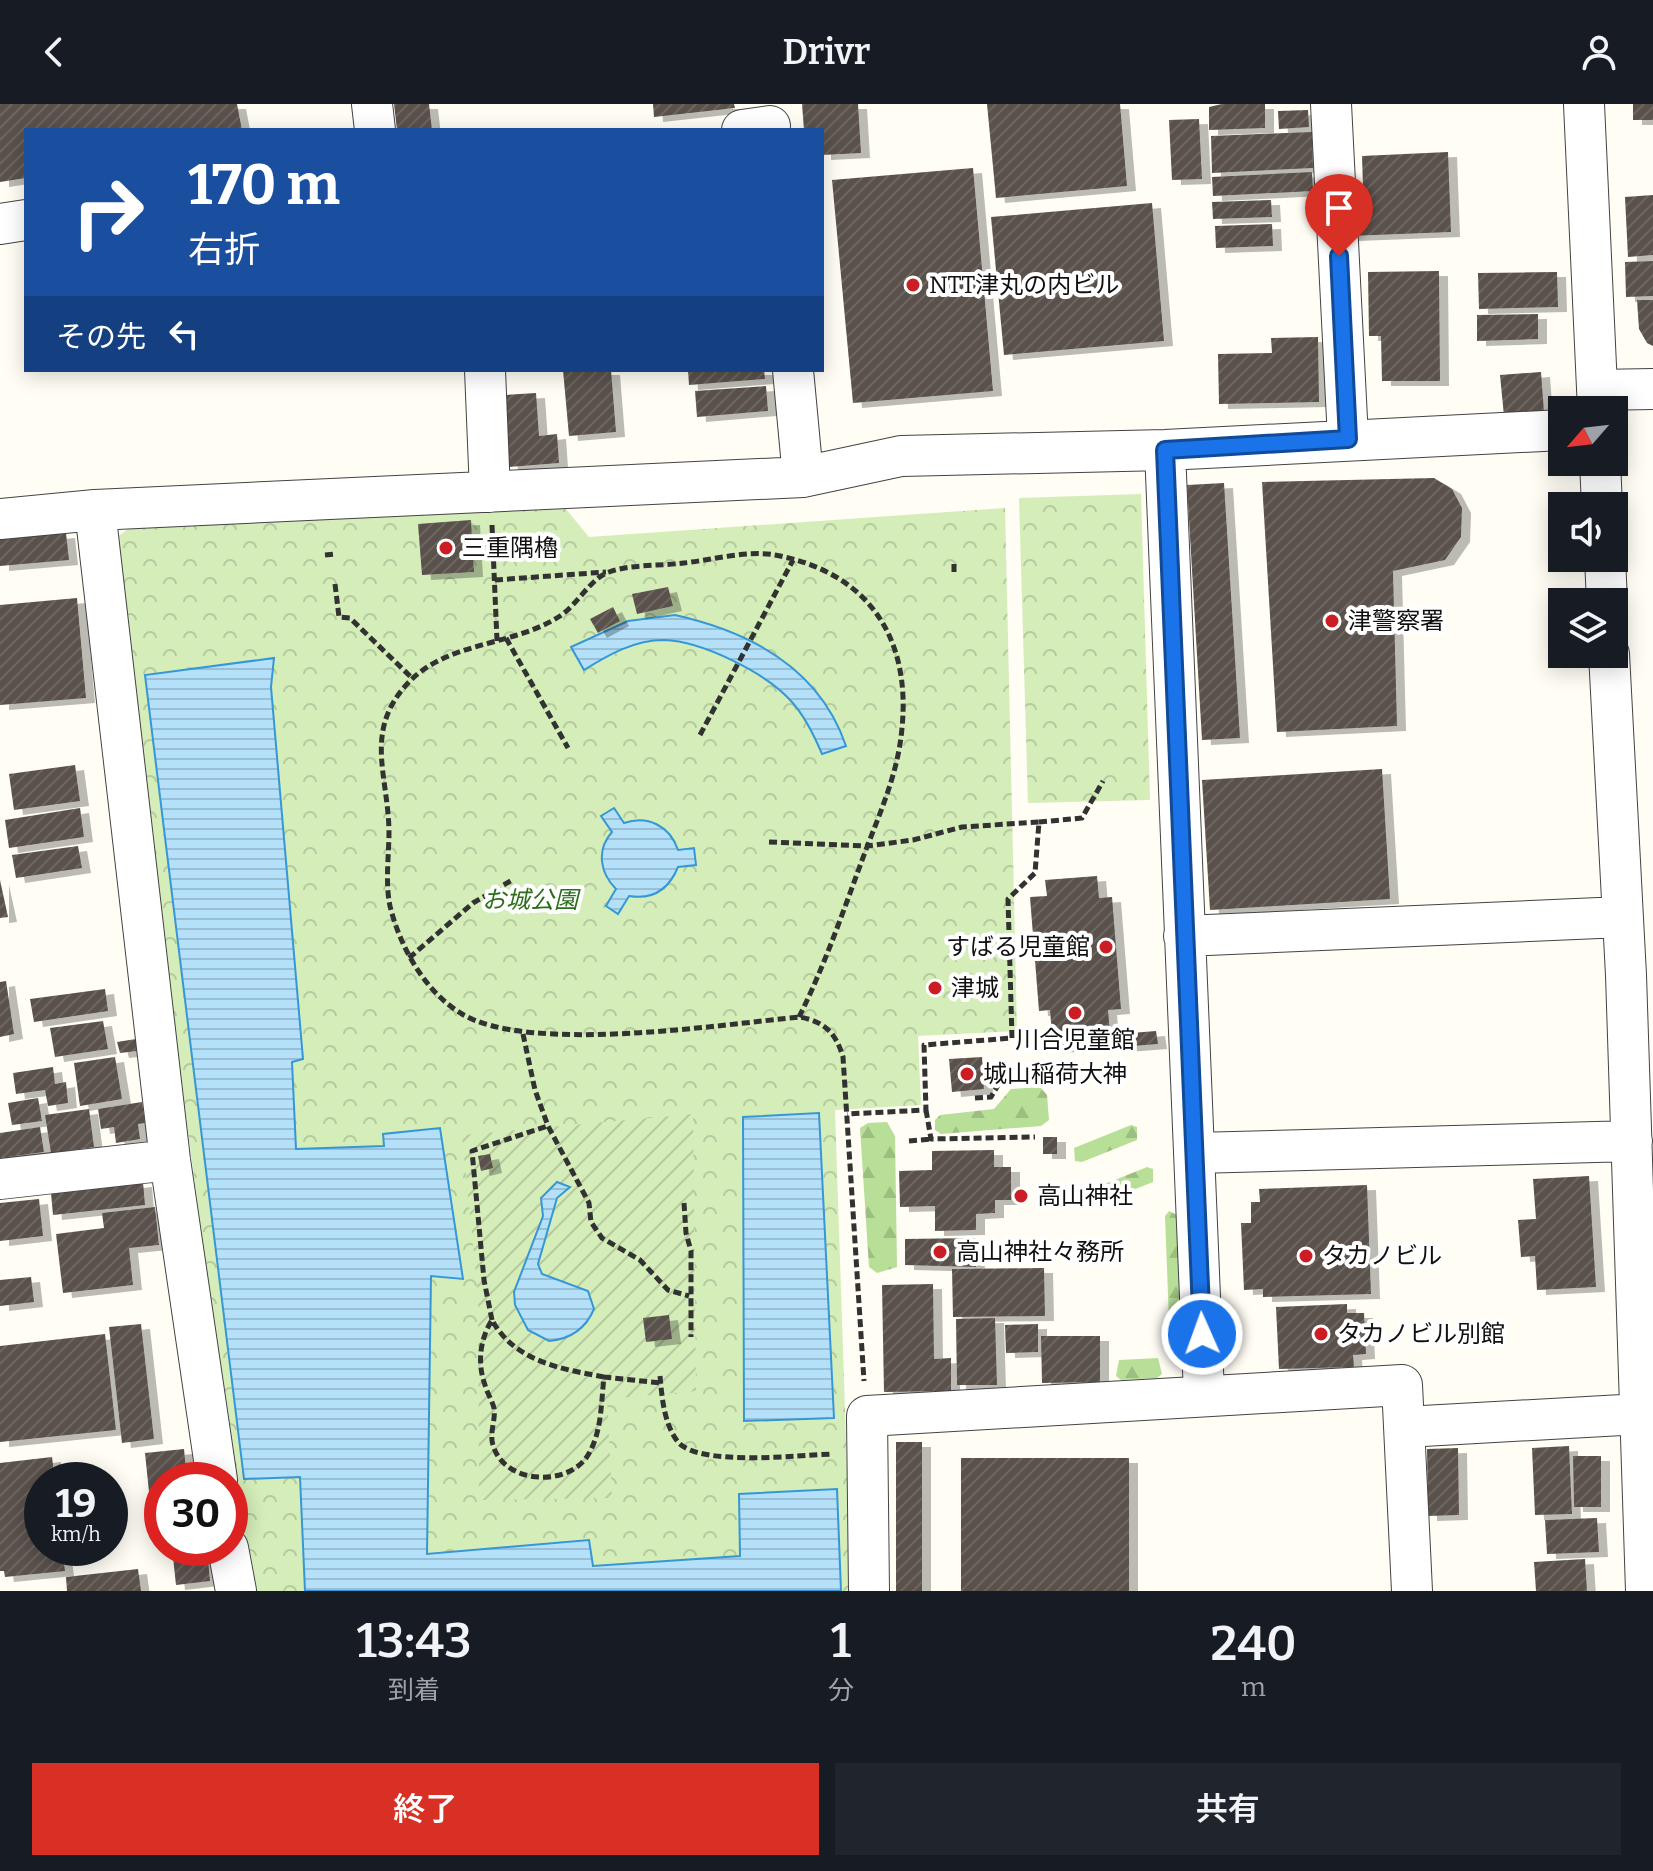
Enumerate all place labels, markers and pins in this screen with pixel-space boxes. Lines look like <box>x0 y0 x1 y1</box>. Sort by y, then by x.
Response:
pin <box>1305 174 1373 256</box>
place label: NTT津丸の内ビル <box>929 271 1119 299</box>
marker: NTT津丸の内ビル <box>904 276 922 294</box>
place label: 三重隅櫓 <box>462 534 558 562</box>
marker: 三重隅櫓 <box>437 539 455 557</box>
place label: 津警察署 <box>1348 607 1444 635</box>
marker: 津警察署 <box>1323 612 1341 630</box>
place label: すばる児童館 <box>946 933 1090 961</box>
marker: すばる児童館 <box>1097 938 1115 956</box>
place label: 津城 <box>951 974 999 1002</box>
marker: 津城 <box>926 979 944 997</box>
marker: 川合児童館 <box>1066 1004 1084 1022</box>
place label: 川合児童館 <box>1015 1026 1135 1054</box>
place label: 城山稲荷大神 <box>983 1060 1127 1088</box>
marker: 城山稲荷大神 <box>958 1065 976 1083</box>
place label: 高山神社 <box>1037 1182 1133 1210</box>
marker: 高山神社 <box>1012 1187 1030 1205</box>
place label: 高山神社々務所 <box>956 1238 1124 1266</box>
place label: タカノビル <box>1322 1242 1442 1270</box>
marker: 高山神社々務所 <box>931 1243 949 1261</box>
marker: タカノビル <box>1297 1247 1315 1265</box>
place label: タカノビル別館 <box>1337 1320 1505 1348</box>
marker: タカノビル別館 <box>1312 1325 1330 1343</box>

